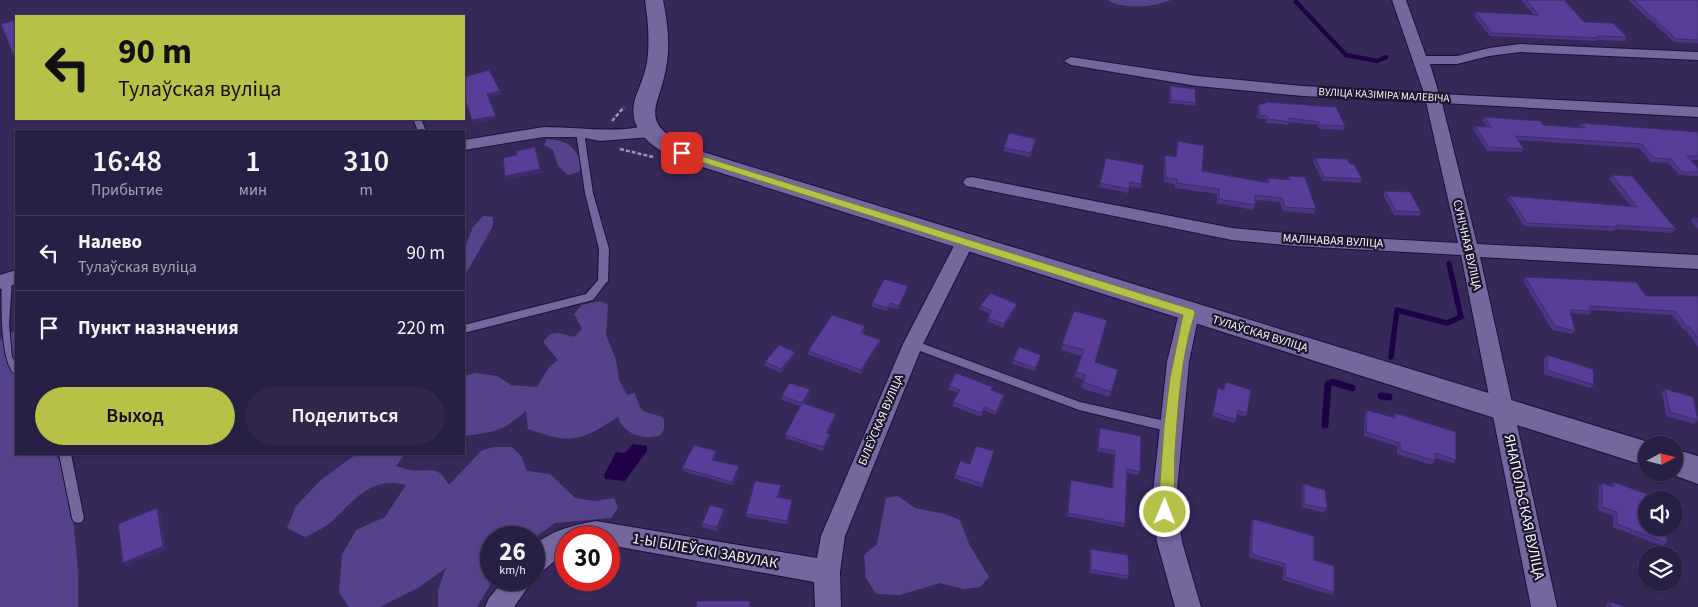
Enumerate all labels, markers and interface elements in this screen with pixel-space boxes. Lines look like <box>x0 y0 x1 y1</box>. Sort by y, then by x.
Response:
text: 90 m <box>118 27 192 77</box>
icon: left <box>35 35 100 100</box>
text: Тулаўская вуліца <box>118 73 281 105</box>
street label: ВУЛІЦА КАЗІМІРА МАЛЕВІЧА <box>1318 84 1450 106</box>
pin <box>661 132 703 174</box>
icon: arrive <box>668 139 696 167</box>
text: 16:48 <box>92 140 162 183</box>
text: 1 <box>245 140 261 183</box>
text: 310 <box>343 140 389 183</box>
text: Прибытие <box>91 179 163 201</box>
text: мин <box>239 179 267 201</box>
text: m <box>359 179 373 201</box>
street label: СУНІЧНАЯ ВУЛІЦА <box>1448 198 1486 292</box>
text: Налево <box>78 229 142 256</box>
street label: МАЛІНАВАЯ ВУЛІЦА <box>1282 230 1384 252</box>
icon: left <box>35 239 63 267</box>
text: 90 m <box>407 240 445 267</box>
text: Тулаўская вуліца <box>78 256 197 278</box>
street label: ТУЛАЎСКАЯ ВУЛІЦА <box>1210 311 1310 357</box>
icon: arrive <box>35 314 63 342</box>
text: Пункт назначения <box>78 315 239 342</box>
text: 220 m <box>397 315 445 342</box>
street label: БІЛЕЎСКАЯ ВУЛІЦА <box>854 371 908 468</box>
button: Выход <box>35 387 235 445</box>
button: Поделиться <box>245 387 445 445</box>
street label: ЯНАПОЛЬСКАЯ ВУЛІЦА <box>1498 432 1550 582</box>
north arrow <box>1638 436 1682 481</box>
map controls <box>1638 436 1683 591</box>
position arrow <box>1138 485 1190 537</box>
button: sound <box>1638 491 1683 536</box>
speed limit sign: 30 <box>555 526 620 591</box>
street label: 1-Ы БІЛЕЎСКІ ЗАВУЛАК <box>631 528 780 574</box>
text: 26 <box>499 534 526 570</box>
button: layers <box>1638 546 1683 591</box>
text: km/h <box>499 562 526 579</box>

